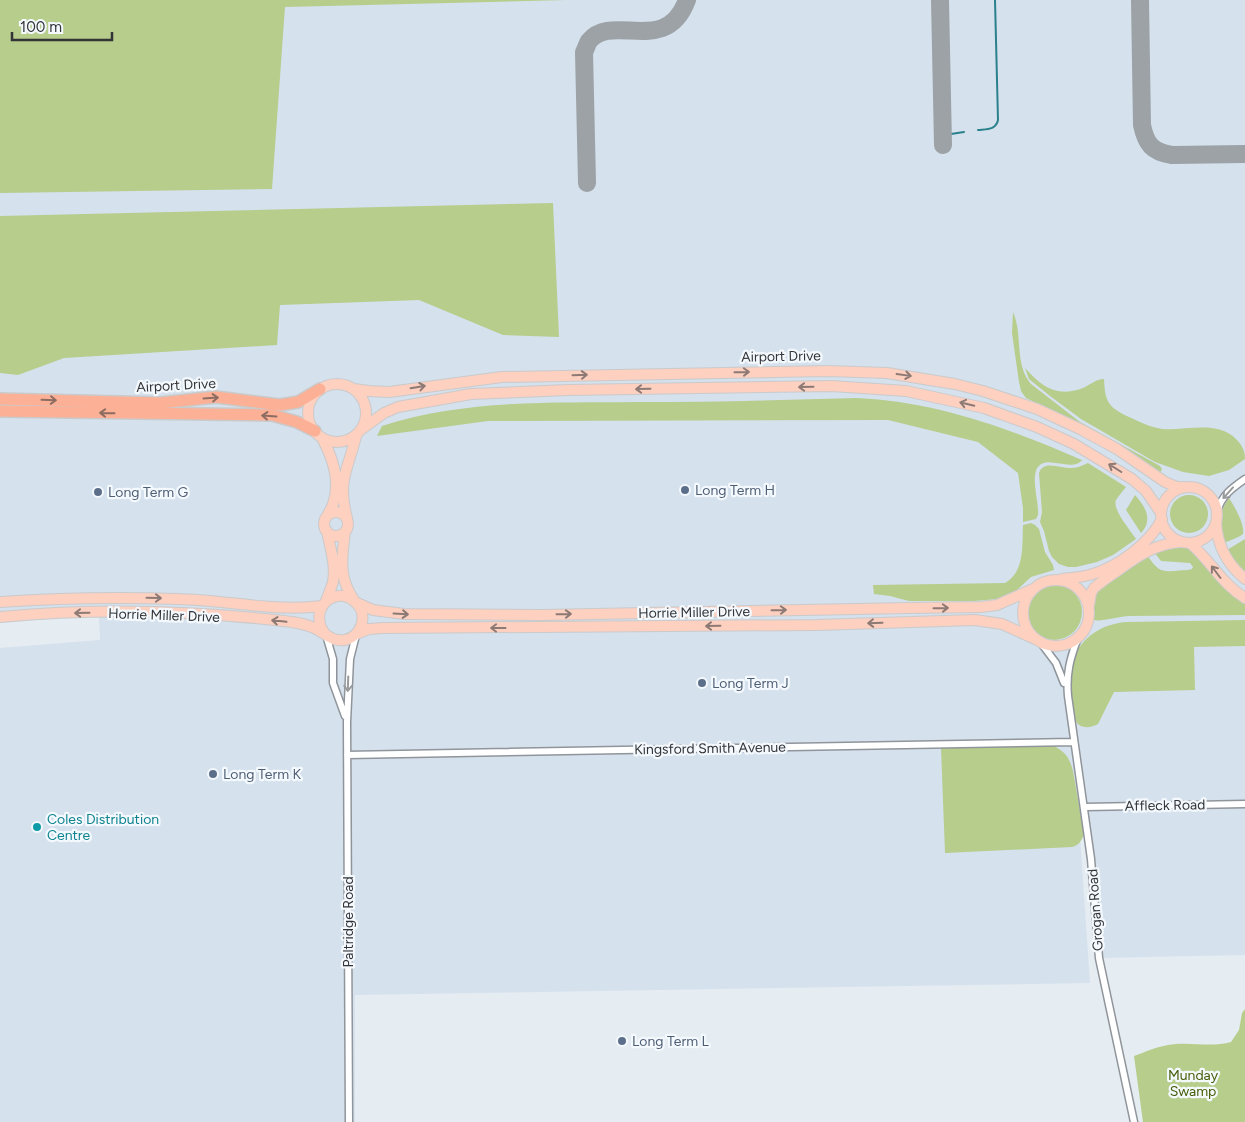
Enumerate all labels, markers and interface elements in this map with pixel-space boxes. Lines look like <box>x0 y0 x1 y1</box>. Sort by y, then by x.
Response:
scale bar <box>12 10 112 42</box>
text: 100 m <box>20 18 62 36</box>
street label: Airport Drive <box>741 347 821 366</box>
one-way arrow <box>734 367 750 377</box>
one-way arrow <box>571 370 587 380</box>
one-way arrow <box>896 370 912 380</box>
street label: Airport Drive <box>136 375 217 396</box>
one-way arrow <box>409 382 425 392</box>
one-way arrow <box>798 382 814 392</box>
one-way arrow <box>635 384 652 394</box>
one-way arrow <box>203 393 219 402</box>
one-way arrow <box>40 396 56 405</box>
one-way arrow <box>959 398 975 408</box>
one-way arrow <box>99 408 115 417</box>
one-way arrow <box>262 411 278 420</box>
one-way arrow <box>1109 462 1123 472</box>
place label: Long Term H <box>695 482 775 499</box>
place label: Long Term G <box>108 484 189 501</box>
marker: Long Term H <box>679 484 691 496</box>
marker: Long Term G <box>92 486 104 498</box>
one-way arrow <box>1222 487 1234 500</box>
one-way arrow <box>1211 565 1221 579</box>
one-way arrow <box>145 594 161 603</box>
street label: Horrie Miller Drive <box>638 603 750 622</box>
one-way arrow <box>932 603 949 613</box>
street label: Horrie Miller Drive <box>108 605 221 626</box>
one-way arrow <box>770 605 786 615</box>
one-way arrow <box>74 608 90 618</box>
one-way arrow <box>393 609 409 618</box>
one-way arrow <box>555 609 571 619</box>
one-way arrow <box>271 616 287 625</box>
one-way arrow <box>868 618 884 628</box>
one-way arrow <box>705 621 722 631</box>
one-way arrow <box>490 623 506 633</box>
place label: Long Term J <box>712 675 789 692</box>
one-way arrow <box>344 676 353 692</box>
marker: Long Term J <box>696 677 708 689</box>
street label: Kingsford Smith Avenue <box>634 739 786 758</box>
place label: Long Term K <box>223 766 302 783</box>
marker: Long Term K <box>207 768 219 780</box>
street label: Affleck Road <box>1125 796 1205 815</box>
place label: Coles Distribution Centre <box>47 811 159 844</box>
marker: Coles Distribution Centre <box>31 821 43 833</box>
street label: Grogan Road <box>1084 868 1107 952</box>
street label: Paltridge Road <box>340 876 357 968</box>
place label: Long Term L <box>632 1033 710 1050</box>
marker: Long Term L <box>616 1035 628 1047</box>
park label: Munday Swamp <box>1168 1067 1219 1100</box>

